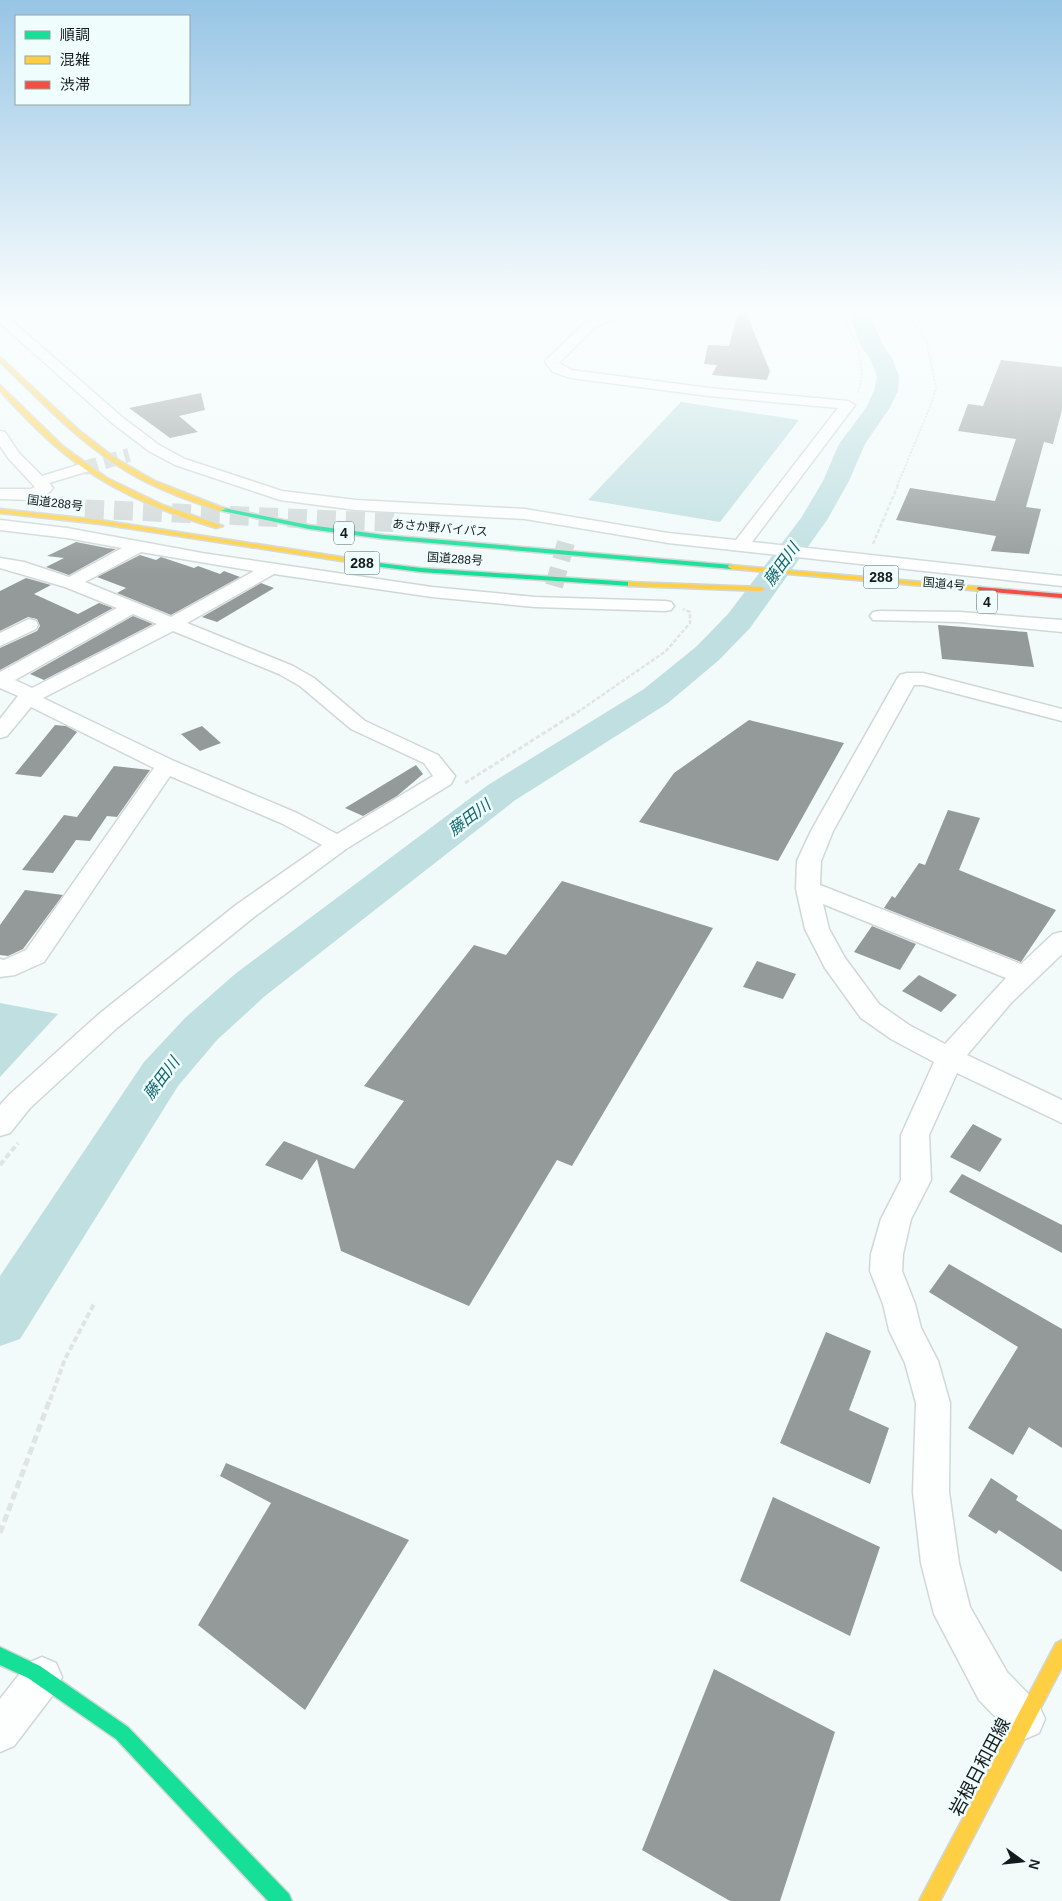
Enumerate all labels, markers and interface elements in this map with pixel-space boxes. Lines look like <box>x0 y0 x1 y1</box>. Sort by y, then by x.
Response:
legend <box>15 15 190 105</box>
text: 順調 <box>60 26 90 43</box>
text: 混雑 <box>60 51 90 68</box>
text: 渋滞 <box>60 76 90 93</box>
street label: 国道288号 <box>26 493 84 513</box>
street label: あさか野バイパス <box>392 517 488 539</box>
road number: 4 <box>334 522 354 544</box>
water label: 藤田川 <box>760 538 804 589</box>
street label: 国道288号 <box>427 550 483 568</box>
road number: 288 <box>344 552 380 574</box>
road number: 288 <box>864 566 898 588</box>
street label: 国道4号 <box>922 575 966 593</box>
road number: 4 <box>977 590 997 614</box>
water label: 藤田川 <box>445 795 495 839</box>
water label: 藤田川 <box>140 1052 184 1103</box>
street label: 岩根日和田線 <box>946 1715 1014 1819</box>
north arrow <box>997 1836 1047 1886</box>
text: N <box>1026 1857 1044 1871</box>

